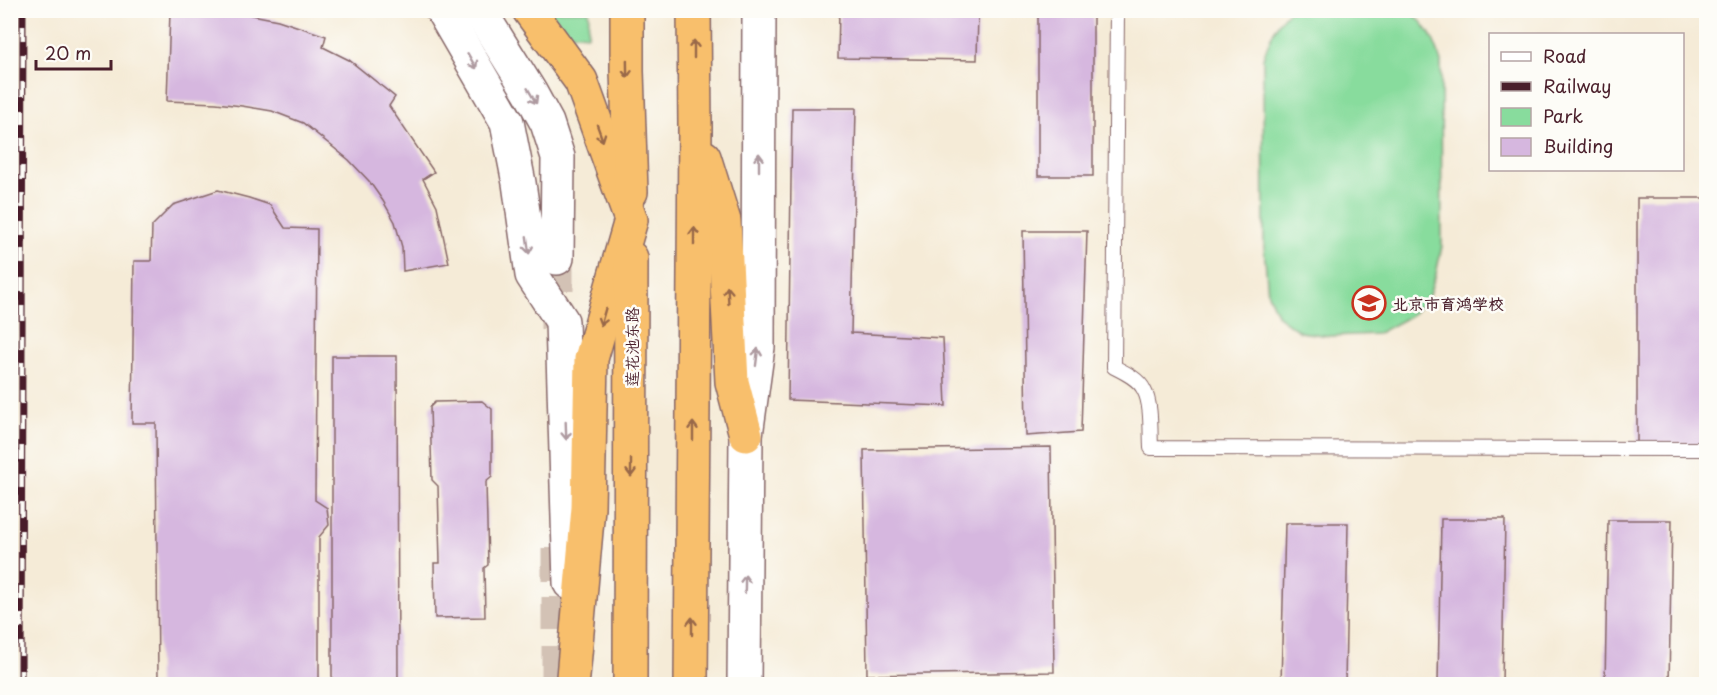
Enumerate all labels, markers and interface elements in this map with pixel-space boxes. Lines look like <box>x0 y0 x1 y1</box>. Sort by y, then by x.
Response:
scale bar <box>36 33 111 71</box>
legend <box>1489 33 1684 171</box>
text: 20 m <box>45 39 91 66</box>
one-way arrow <box>688 39 700 59</box>
text: Road <box>1543 42 1587 69</box>
one-way arrow <box>466 52 478 69</box>
one-way arrow <box>621 58 633 78</box>
text: Railway <box>1543 72 1611 99</box>
one-way arrow <box>527 86 538 104</box>
text: Park <box>1543 102 1583 129</box>
one-way arrow <box>595 123 606 142</box>
text: Building <box>1543 132 1613 159</box>
one-way arrow <box>753 152 765 172</box>
one-way arrow <box>688 227 700 247</box>
one-way arrow <box>522 234 533 254</box>
one-way arrow <box>722 285 733 305</box>
school or university icon: 北京市育鸿学校 <box>1351 285 1387 321</box>
place label: 北京市育鸿学校 <box>1392 291 1504 315</box>
one-way arrow <box>597 307 608 326</box>
street label: 莲花池东路 <box>619 307 643 387</box>
one-way arrow <box>752 347 763 367</box>
one-way arrow <box>560 420 571 440</box>
one-way arrow <box>687 422 699 442</box>
one-way arrow <box>625 457 637 477</box>
one-way arrow <box>739 575 751 595</box>
one-way arrow <box>686 617 698 637</box>

